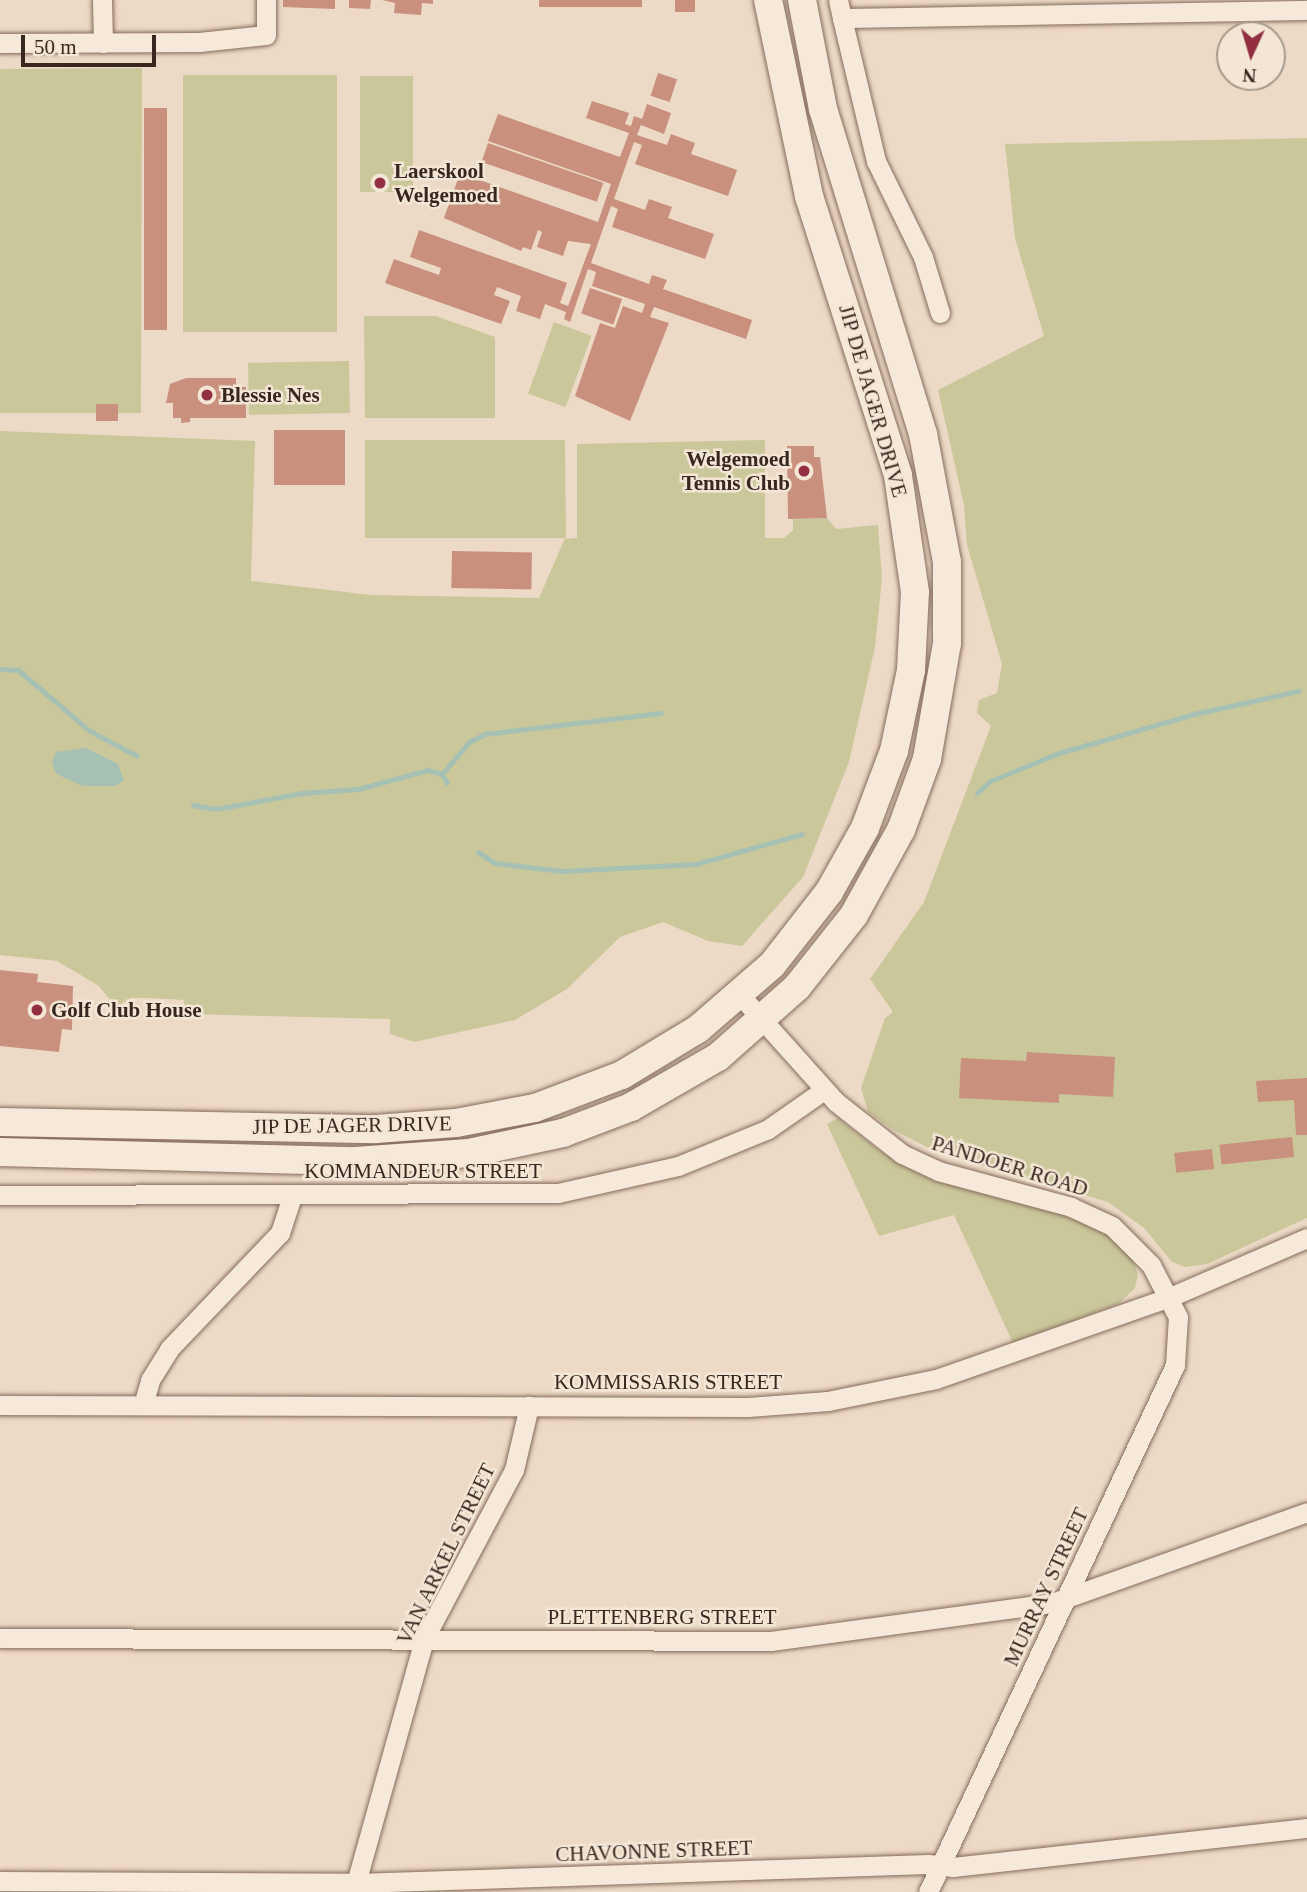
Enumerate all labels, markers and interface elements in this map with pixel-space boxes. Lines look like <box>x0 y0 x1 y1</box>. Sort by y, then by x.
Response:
scale bar <box>24 21 159 65</box>
north arrow <box>1216 21 1286 91</box>
text: 50 m <box>34 35 77 59</box>
text: N <box>1242 64 1257 86</box>
place label: Laerskool Welgemoed <box>394 158 498 208</box>
marker: Laerskool Welgemoed <box>372 175 388 191</box>
street label: JIP DE JAGER DRIVE <box>833 301 913 501</box>
place label: Blessie Nes <box>221 382 320 408</box>
marker: Blessie Nes <box>199 387 215 403</box>
place label: Welgemoed Tennis Club <box>682 446 790 496</box>
marker: Welgemoed Tennis Club <box>796 463 812 479</box>
place label: Golf Club House <box>51 997 202 1023</box>
marker: Golf Club House <box>29 1002 45 1018</box>
street label: JIP DE JAGER DRIVE <box>252 1111 452 1139</box>
street label: PANDOER ROAD <box>929 1130 1091 1202</box>
street label: KOMMANDEUR STREET <box>304 1158 542 1184</box>
street label: KOMMISSARIS STREET <box>554 1369 782 1395</box>
street label: VAN ARKEL STREET <box>391 1458 501 1650</box>
street label: MURRAY STREET <box>998 1504 1094 1670</box>
street label: PLETTENBERG STREET <box>547 1604 777 1630</box>
street label: CHAVONNE STREET <box>555 1835 753 1867</box>

